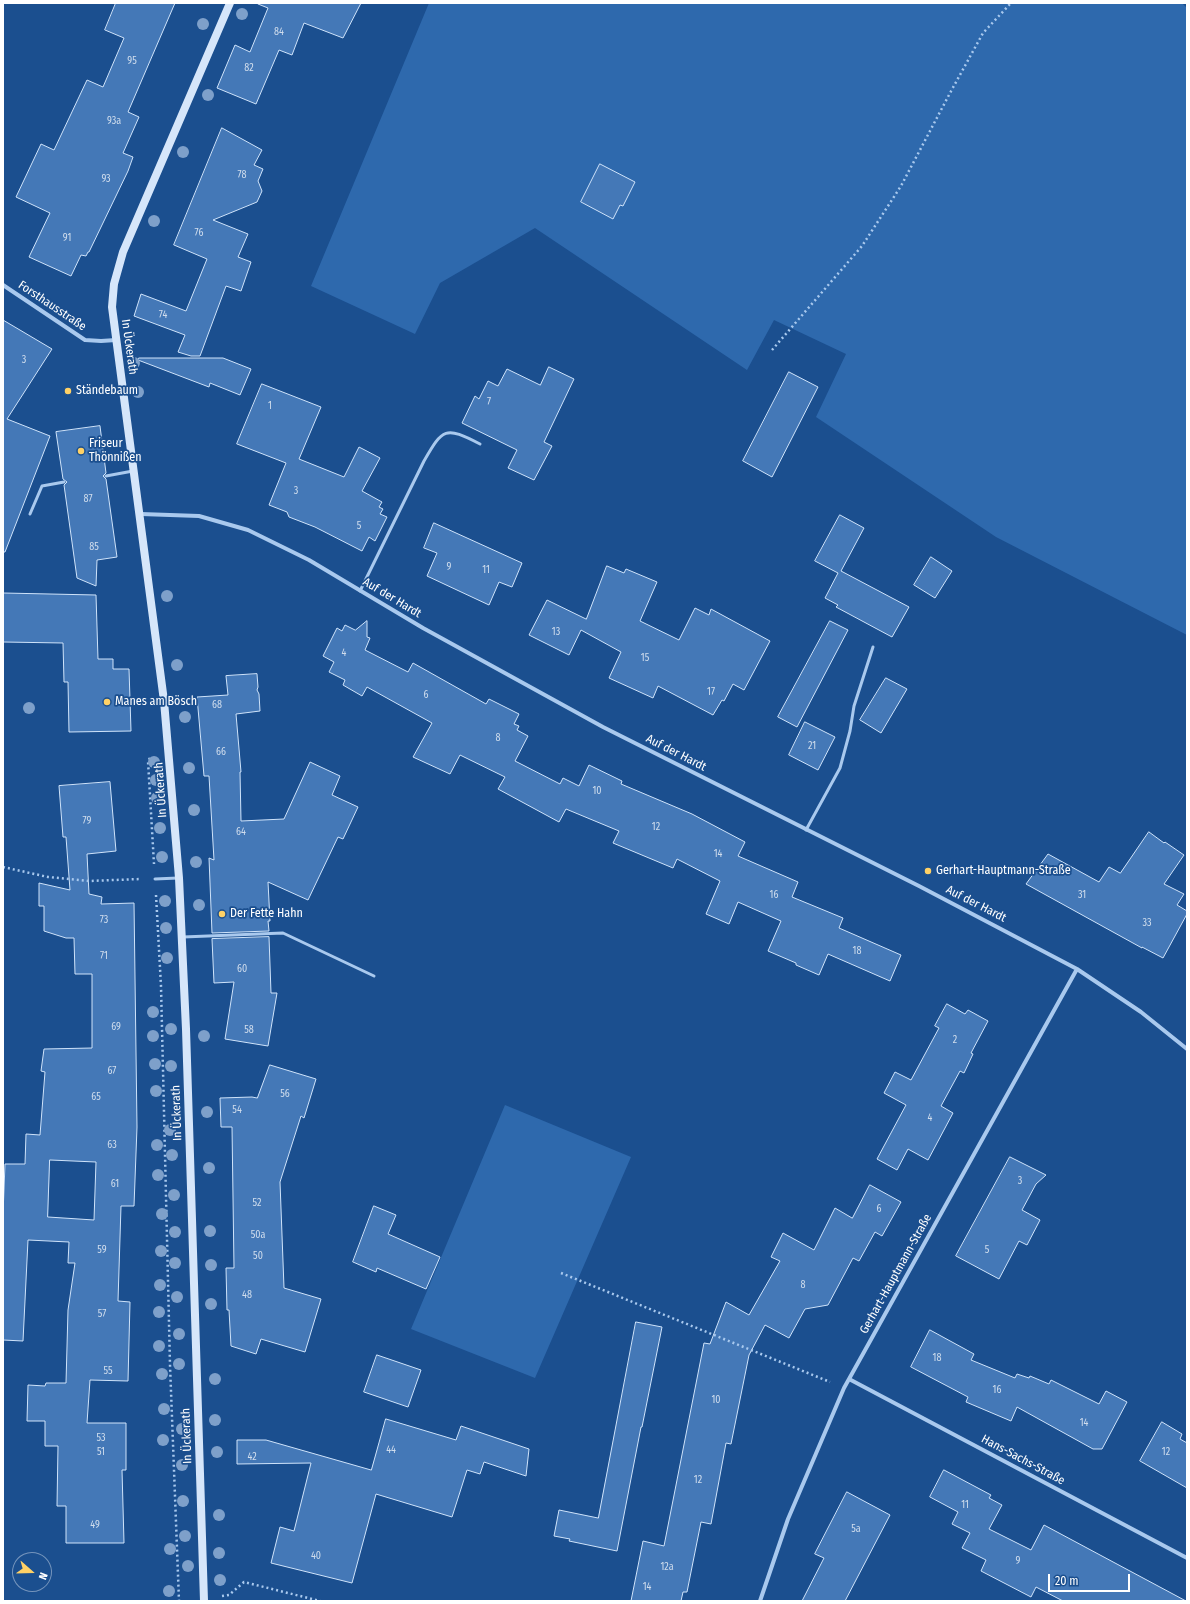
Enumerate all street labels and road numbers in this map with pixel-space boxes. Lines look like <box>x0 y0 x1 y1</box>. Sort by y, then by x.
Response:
street label: Forsthausstraße <box>15 278 89 334</box>
street label: In Ückerath <box>118 318 140 376</box>
street label: Auf der Hardt <box>360 575 424 621</box>
street label: Auf der Hardt <box>643 732 709 774</box>
street label: In Ückerath <box>152 762 170 818</box>
street label: Auf der Hardt <box>943 883 1009 925</box>
street label: In Ückerath <box>169 1085 185 1141</box>
street label: Gerhart-Hauptmann-Straße <box>857 1212 935 1336</box>
street label: In Ückerath <box>179 1408 195 1464</box>
street label: Hans-Sachs-Straße <box>979 1432 1067 1488</box>

